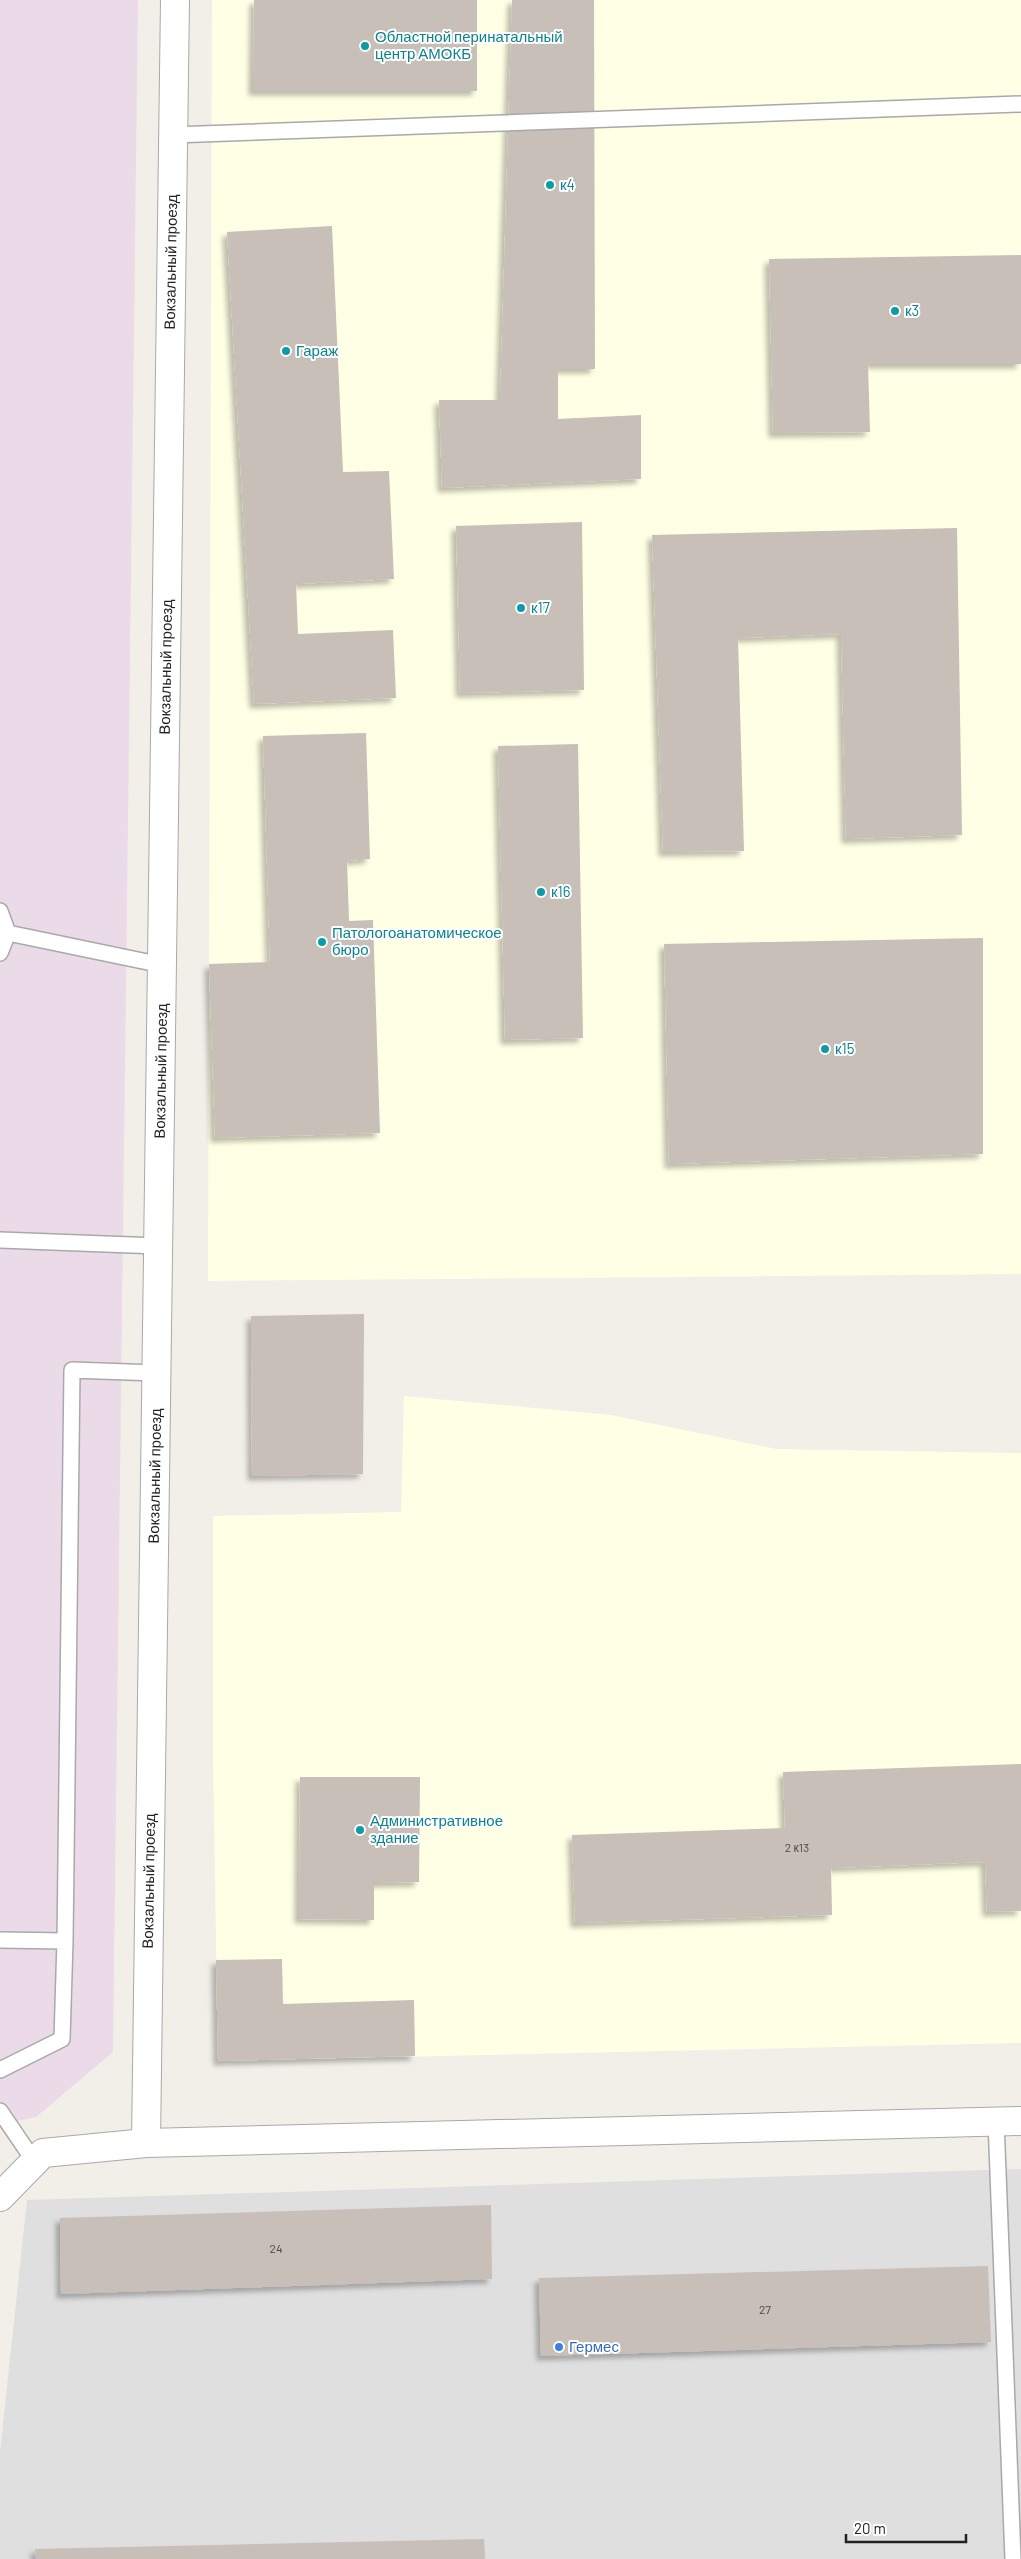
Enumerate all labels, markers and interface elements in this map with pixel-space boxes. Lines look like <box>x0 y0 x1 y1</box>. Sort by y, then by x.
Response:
place label: Областной перинатальный центр АМОКБ <box>375 27 563 62</box>
marker: Областной перинатальный центр АМОКБ <box>359 40 371 52</box>
place label: к4 <box>560 175 575 193</box>
marker: к4 <box>544 179 556 191</box>
street label: Вокзальный проезд <box>160 194 180 330</box>
place label: к3 <box>905 301 919 319</box>
marker: к3 <box>889 305 901 317</box>
place label: Гараж <box>296 341 338 359</box>
marker: Гараж <box>280 345 292 357</box>
place label: к17 <box>531 598 550 616</box>
street label: Вокзальный проезд <box>155 599 175 735</box>
marker: к17 <box>515 602 527 614</box>
place label: к16 <box>551 882 571 900</box>
marker: к16 <box>535 886 547 898</box>
place label: Патологоанатомическое бюро <box>332 923 502 958</box>
marker: Патологоанатомическое бюро <box>316 936 328 948</box>
street label: Вокзальный проезд <box>150 1003 170 1139</box>
place label: к15 <box>835 1039 855 1057</box>
marker: к15 <box>819 1043 831 1055</box>
street label: Вокзальный проезд <box>144 1408 164 1544</box>
place label: Административное здание <box>370 1811 503 1846</box>
street label: Вокзальный проезд <box>138 1813 158 1949</box>
marker: Административное здание <box>354 1824 366 1836</box>
house number: 2 к13 <box>785 1840 809 1854</box>
house number: 24 <box>269 2241 283 2255</box>
house number: 27 <box>759 2302 771 2316</box>
place label: Гермес <box>569 2337 619 2355</box>
marker: Гермес <box>553 2341 565 2353</box>
scale bar <box>846 2512 966 2544</box>
text: 20 m <box>854 2519 886 2537</box>

